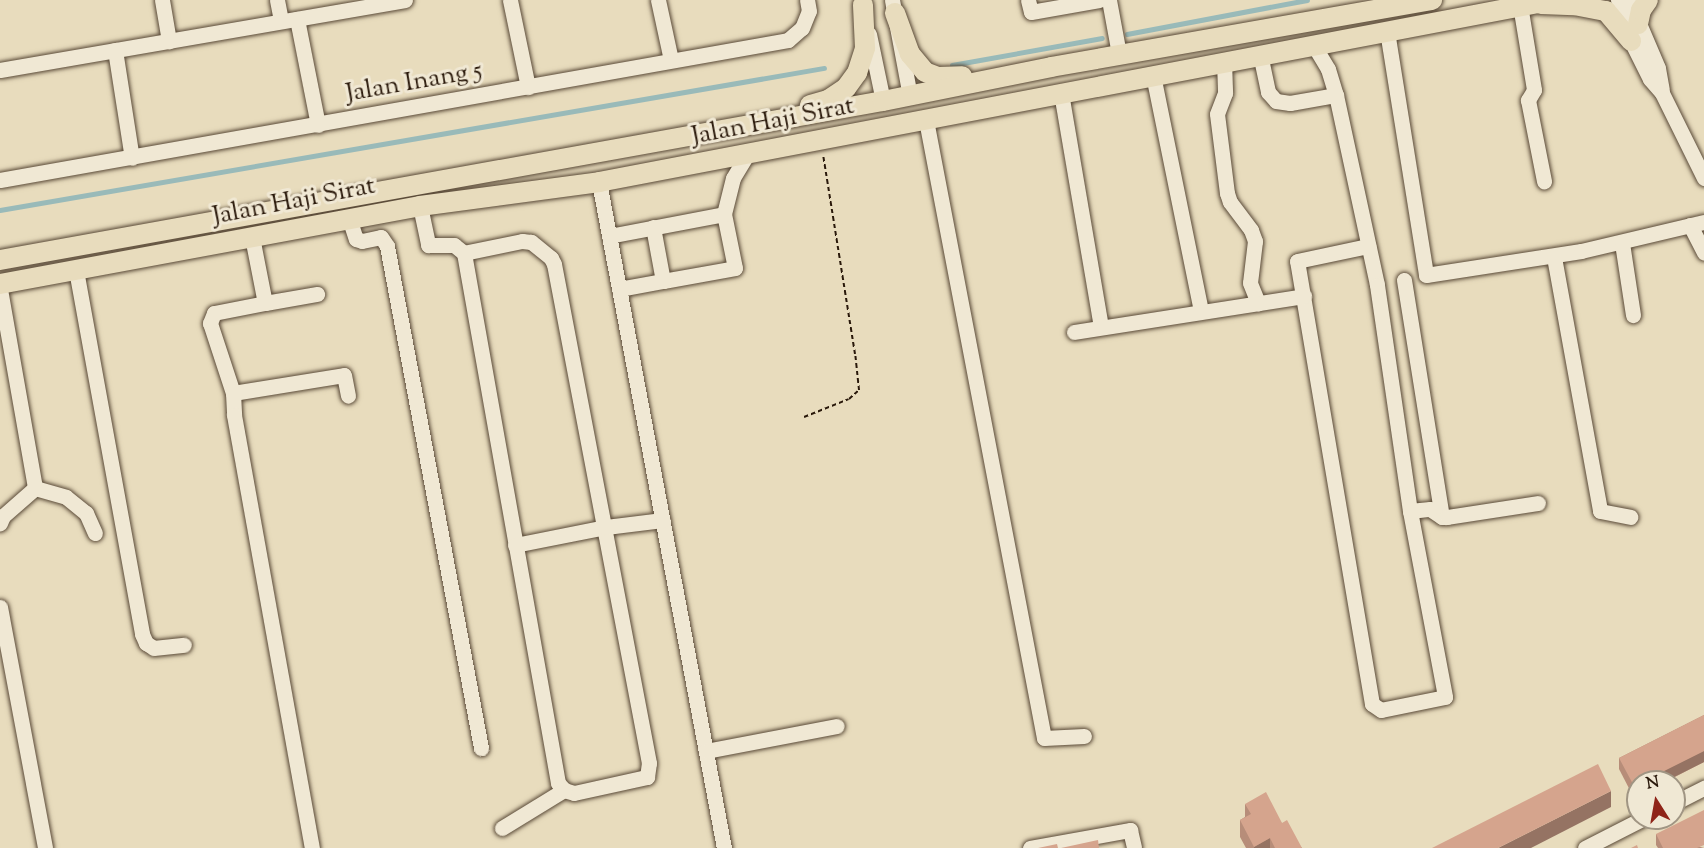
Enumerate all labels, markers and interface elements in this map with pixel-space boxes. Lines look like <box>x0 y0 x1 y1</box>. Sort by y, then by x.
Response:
street label: Jalan Inang 5 <box>343 56 485 110</box>
street label: Jalan Haji Sirat <box>689 91 857 153</box>
street label: Jalan Haji Sirat <box>210 171 378 233</box>
north arrow <box>1626 770 1686 830</box>
text: N <box>1644 771 1661 796</box>

